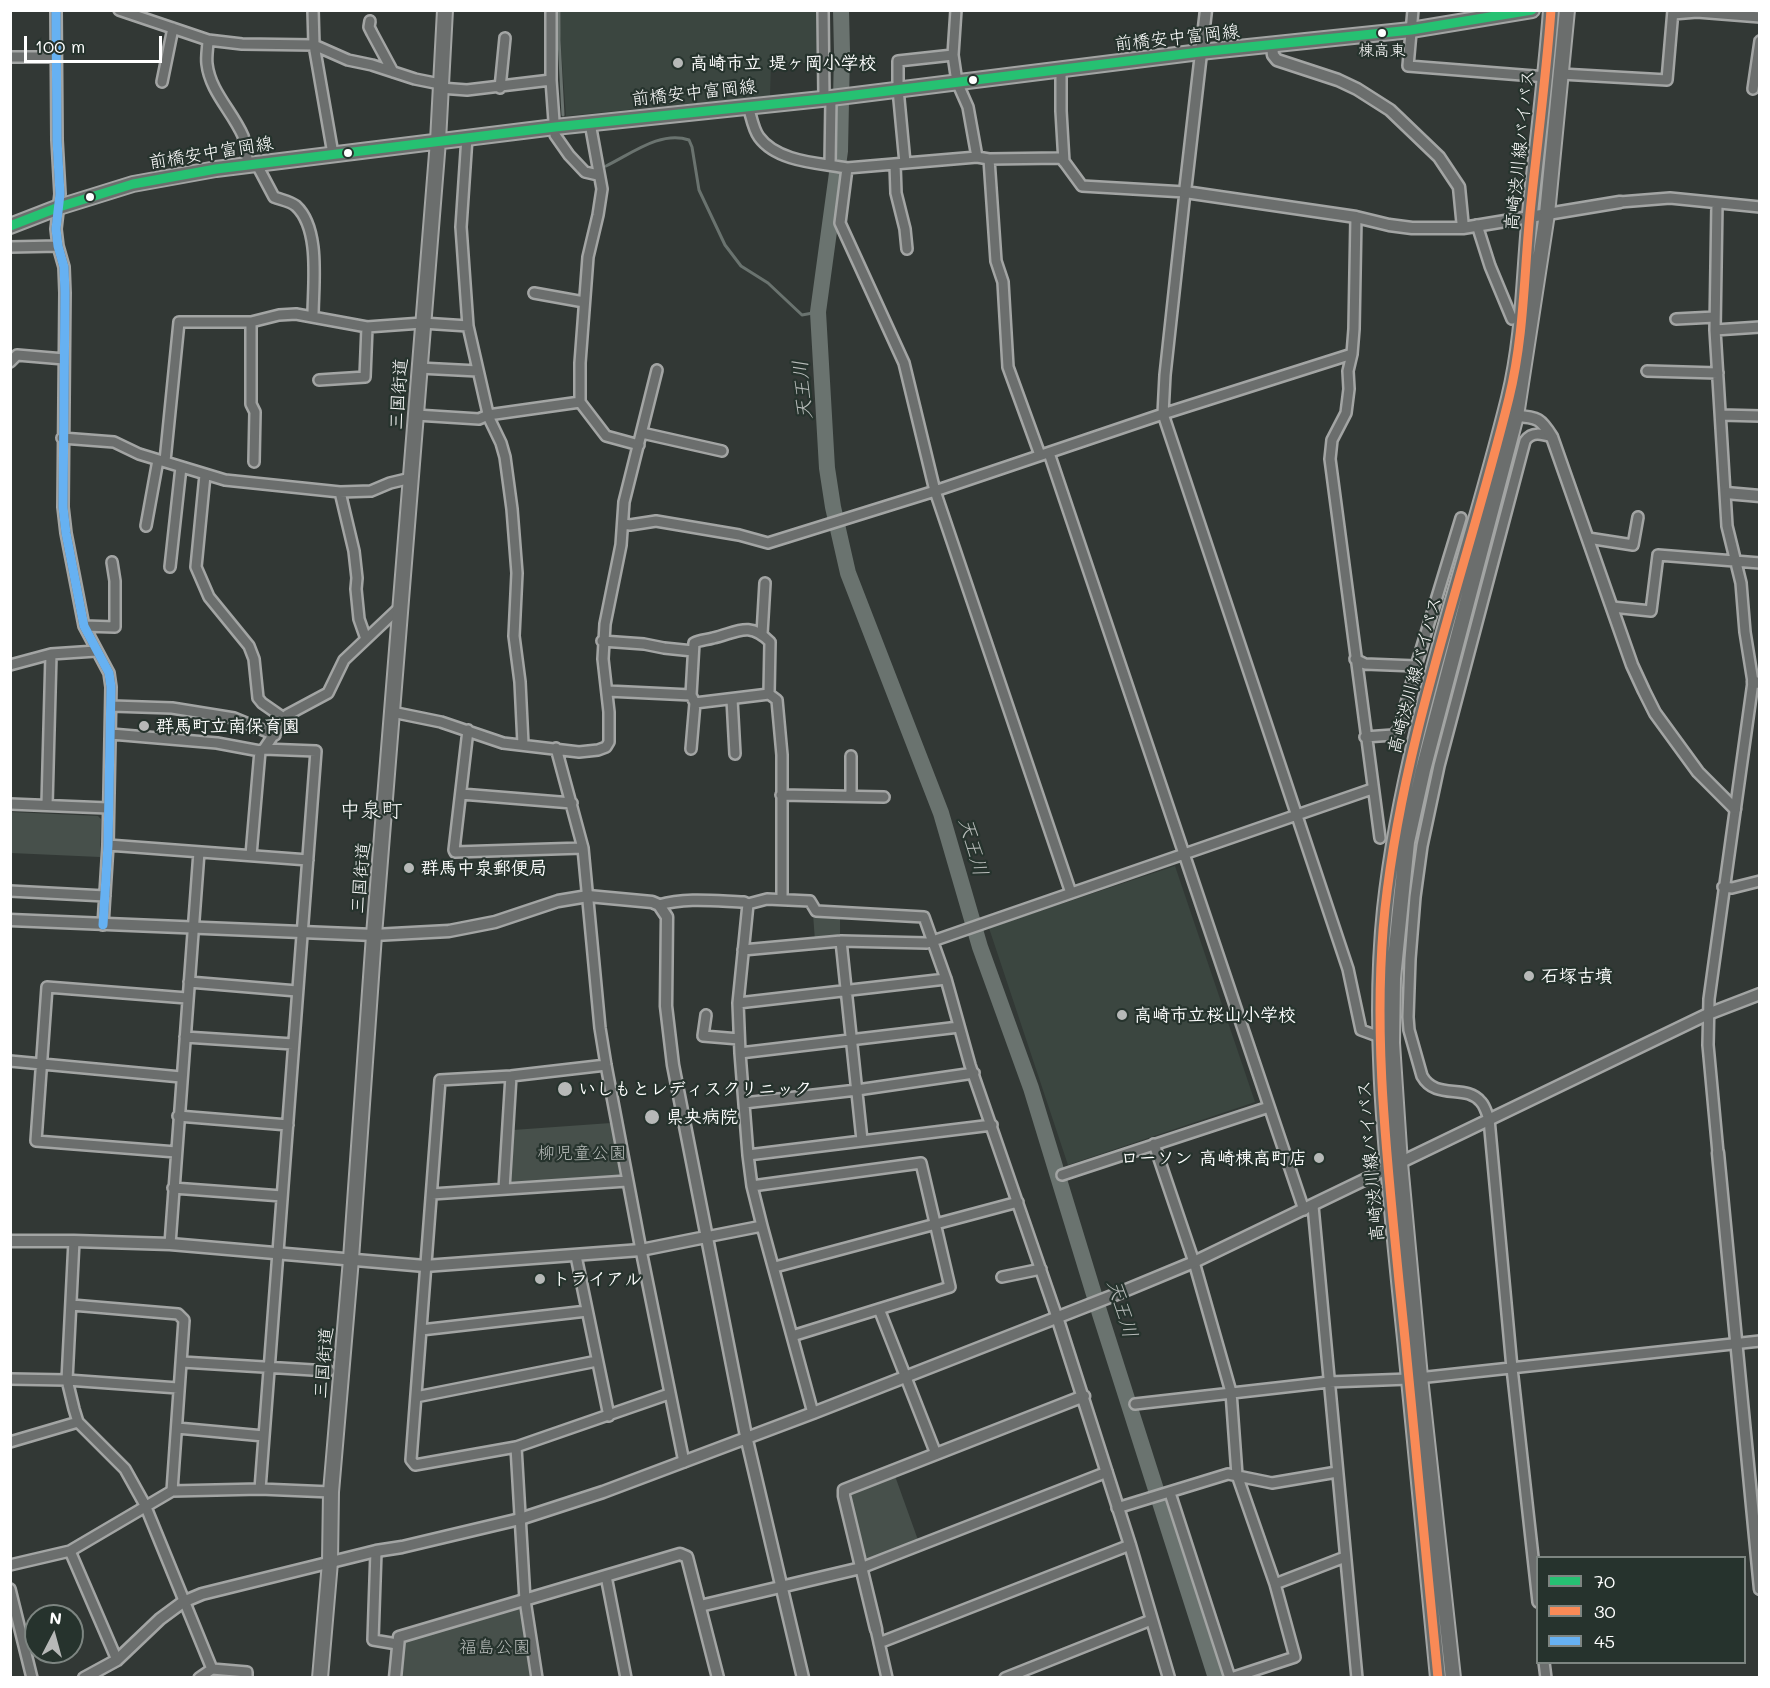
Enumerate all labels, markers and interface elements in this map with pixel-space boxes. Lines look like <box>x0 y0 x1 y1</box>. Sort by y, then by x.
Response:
street label: 前橋安中富岡線 <box>1113 21 1241 55</box>
scale bar <box>27 24 165 62</box>
marker: 棟高東 <box>1376 27 1388 39</box>
text: 100 m <box>35 34 85 58</box>
place label: 棟高東 <box>1358 41 1406 61</box>
place label: 高崎市立 堤ヶ岡小学校 <box>690 52 876 74</box>
marker: 高崎市立 堤ヶ岡小学校 <box>671 56 685 70</box>
street label: 高崎渋川線バイパス <box>1501 68 1539 232</box>
unlabelled marker <box>967 74 979 86</box>
street label: 前橋安中富岡線 <box>630 76 758 110</box>
street label: 前橋安中富岡線 <box>147 132 275 174</box>
unlabelled marker <box>342 147 354 159</box>
unlabelled marker <box>84 191 96 203</box>
street label: 三国街道 <box>386 357 412 431</box>
water label: 天王川 <box>788 359 818 421</box>
street label: 高崎渋川線バイパス <box>1384 594 1446 756</box>
place label: 群馬町立南保育園 <box>156 715 300 737</box>
marker: 群馬町立南保育園 <box>137 719 151 733</box>
district label: 中泉町 <box>340 798 402 824</box>
water label: 天王川 <box>953 815 993 879</box>
street label: 三国街道 <box>347 841 375 915</box>
place label: 群馬中泉郵便局 <box>421 857 547 879</box>
marker: 群馬中泉郵便局 <box>402 861 416 875</box>
place label: 石塚古墳 <box>1541 965 1613 987</box>
marker: 石塚古墳 <box>1522 969 1536 983</box>
place label: 高崎市立桜山小学校 <box>1134 1004 1296 1026</box>
marker: 高崎市立桜山小学校 <box>1115 1008 1129 1022</box>
place label: いしもとレディスクリニック <box>578 1078 812 1100</box>
street label: 高崎渋川線バイパス <box>1353 1079 1389 1243</box>
marker: いしもとレディスクリニック <box>556 1080 574 1098</box>
place label: 県央病院 <box>666 1106 738 1128</box>
marker: 県央病院 <box>643 1108 661 1126</box>
park label: 柳児童公園 <box>537 1142 627 1164</box>
place label: ローソン 高崎棟高町店 <box>1121 1147 1307 1169</box>
marker: ローソン 高崎棟高町店 <box>1312 1151 1326 1165</box>
place label: トライアル <box>552 1268 642 1290</box>
marker: トライアル <box>533 1272 547 1286</box>
water label: 天王川 <box>1102 1277 1142 1341</box>
street label: 三国街道 <box>310 1326 338 1400</box>
legend <box>1536 1556 1746 1664</box>
text: 70 <box>1594 1569 1615 1593</box>
text: 30 <box>1594 1599 1616 1623</box>
north arrow <box>24 1604 84 1664</box>
text: N <box>49 1607 63 1629</box>
text: 45 <box>1594 1629 1615 1653</box>
park label: 福島公園 <box>459 1636 531 1658</box>

